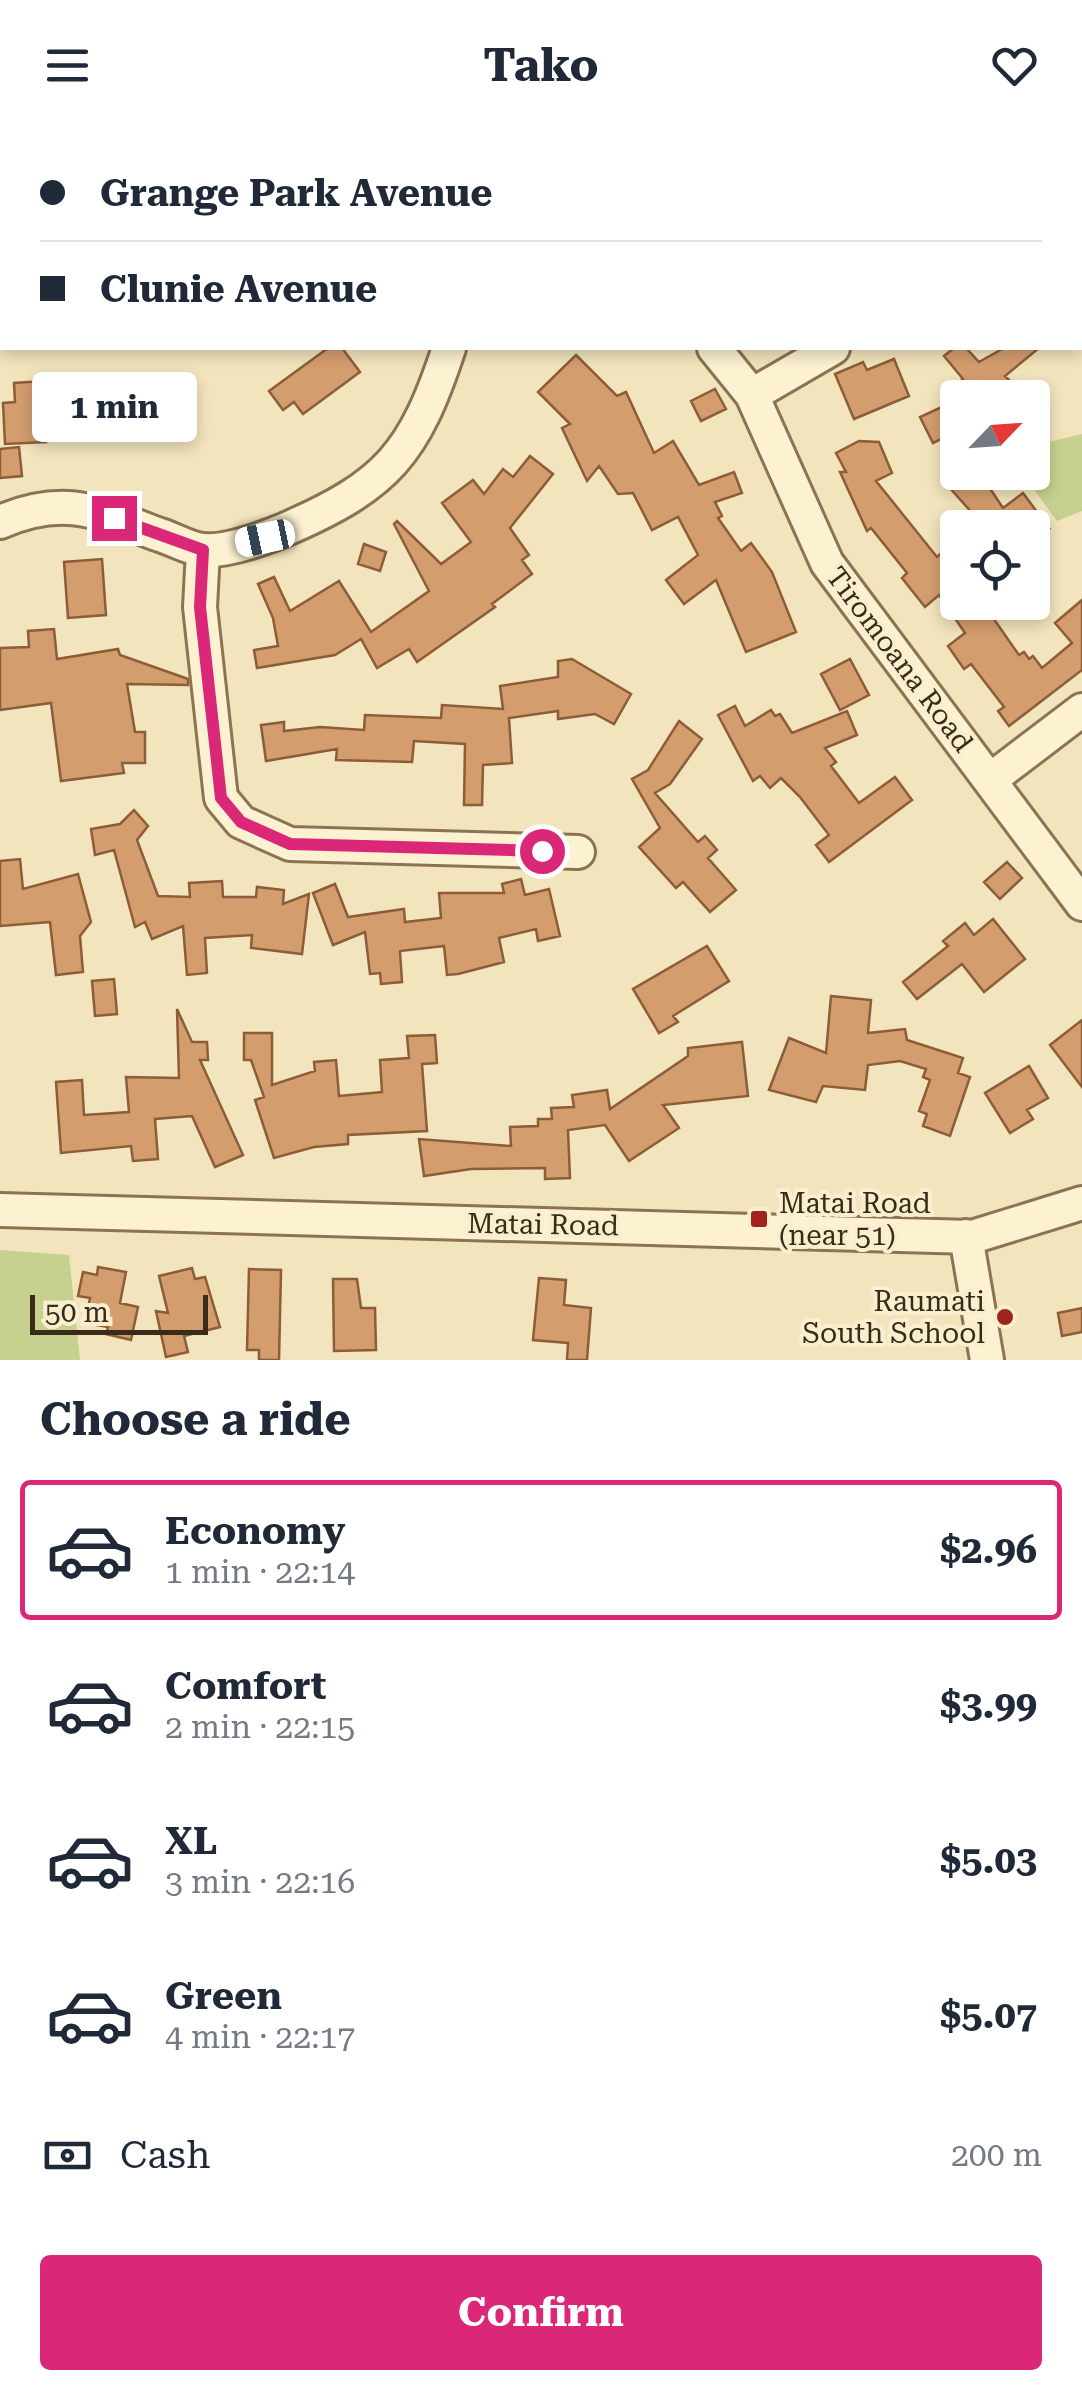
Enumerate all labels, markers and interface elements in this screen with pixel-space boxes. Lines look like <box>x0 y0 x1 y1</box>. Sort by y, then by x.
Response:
icon: menu <box>40 38 95 93</box>
icon: heart <box>987 38 1042 93</box>
text: Tako <box>483 39 599 92</box>
text: Grange Park Avenue <box>100 171 493 215</box>
text: Clunie Avenue <box>100 267 377 311</box>
callout: 1 min <box>32 373 196 443</box>
north arrow <box>940 380 1050 490</box>
map controls <box>940 380 1050 620</box>
text: 1 min <box>70 388 159 426</box>
route end <box>92 496 137 541</box>
button: locate <box>940 510 1050 620</box>
car <box>233 517 297 559</box>
street label: Tiromoana Road <box>819 560 980 758</box>
route start <box>520 829 565 874</box>
place label: Matai Road (near 51) <box>779 1187 931 1252</box>
street label: Matai Road <box>467 1207 619 1242</box>
marker: Matai Road (near 51) <box>748 1208 770 1230</box>
place label: Raumati South School <box>802 1285 985 1350</box>
scale bar <box>30 1290 208 1334</box>
text: 50 m <box>45 1296 109 1329</box>
marker: Raumati South School <box>994 1306 1016 1328</box>
text: Choose a ride <box>40 1393 351 1446</box>
icon: car <box>45 1505 135 1595</box>
text: Economy <box>165 1509 345 1553</box>
text: $2.96 <box>940 1528 1037 1572</box>
text: 1 min · 22:14 <box>165 1553 355 1591</box>
icon: car <box>45 1660 135 1750</box>
text: Comfort <box>165 1664 326 1708</box>
text: $3.99 <box>940 1683 1037 1727</box>
text: 2 min · 22:15 <box>165 1708 355 1746</box>
icon: car <box>45 1815 135 1905</box>
text: XL <box>165 1819 217 1863</box>
text: $5.03 <box>940 1838 1037 1882</box>
text: 3 min · 22:16 <box>165 1863 355 1901</box>
icon: car <box>45 1970 135 2060</box>
text: Green <box>165 1974 282 2018</box>
text: $5.07 <box>940 1993 1037 2037</box>
text: 4 min · 22:17 <box>165 2018 355 2056</box>
icon: cash <box>40 2128 95 2183</box>
text: Cash <box>120 2133 210 2177</box>
text: 200 m <box>951 2136 1042 2174</box>
button: Confirm <box>40 2255 1042 2370</box>

